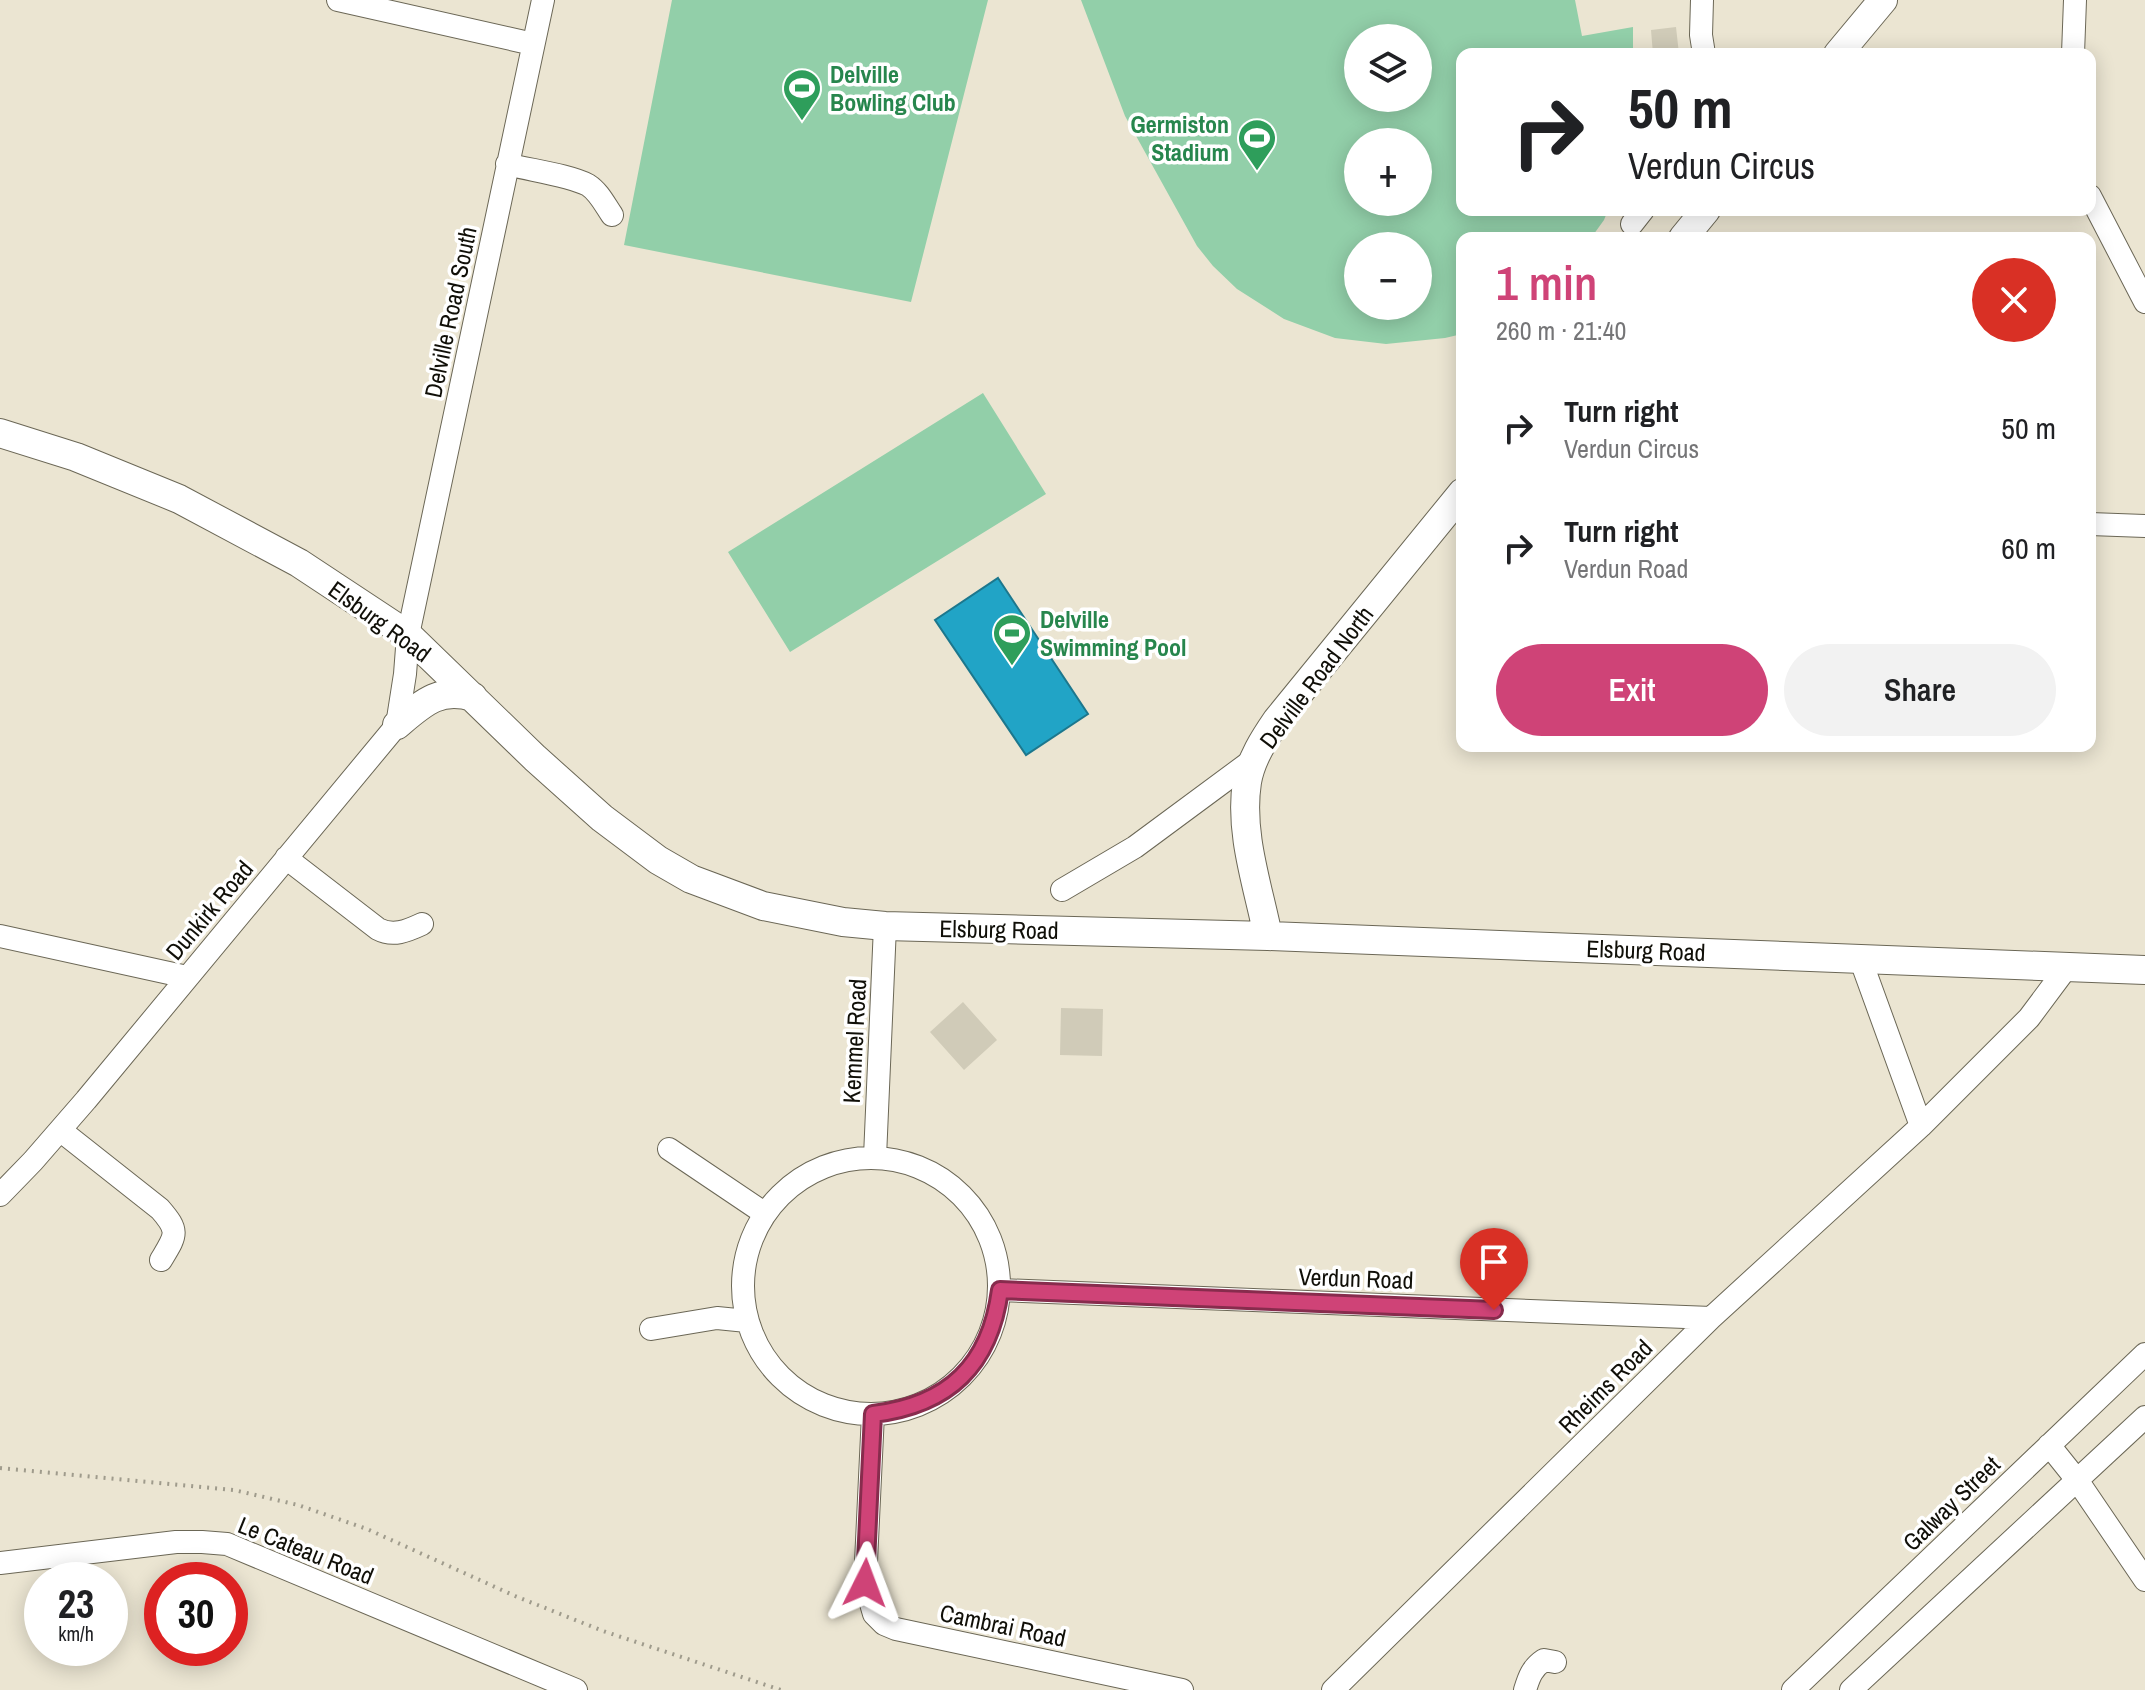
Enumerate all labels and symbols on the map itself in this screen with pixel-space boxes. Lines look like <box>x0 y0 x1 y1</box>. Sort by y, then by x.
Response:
place label: Delville Bowling Club <box>830 58 956 118</box>
sports icon: Delville Bowling Club <box>781 67 823 122</box>
place label: Germiston Stadium <box>1131 108 1229 168</box>
sports icon: Germiston Stadium <box>1236 117 1278 172</box>
street label: Delville Road South <box>416 224 484 400</box>
street label: Elsburg Road <box>322 573 438 669</box>
street label: Delville Road North <box>1252 599 1380 755</box>
place label: Delville Swimming Pool <box>1040 603 1187 663</box>
sports icon: Delville Swimming Pool <box>991 612 1033 667</box>
street label: Dunkirk Road <box>158 854 260 966</box>
street label: Elsburg Road <box>939 912 1059 946</box>
street label: Elsburg Road <box>1586 932 1706 968</box>
street label: Kemmel Road <box>835 978 873 1104</box>
pin <box>1460 1228 1528 1310</box>
street label: Verdun Road <box>1298 1260 1414 1296</box>
street label: Rheims Road <box>1551 1332 1659 1440</box>
street label: Galway Street <box>1895 1448 2007 1557</box>
street label: Le Cateau Road <box>234 1508 378 1592</box>
position arrow <box>823 1541 907 1625</box>
speed limit sign: 30 <box>144 1562 248 1666</box>
street label: Cambrai Road <box>937 1596 1069 1654</box>

